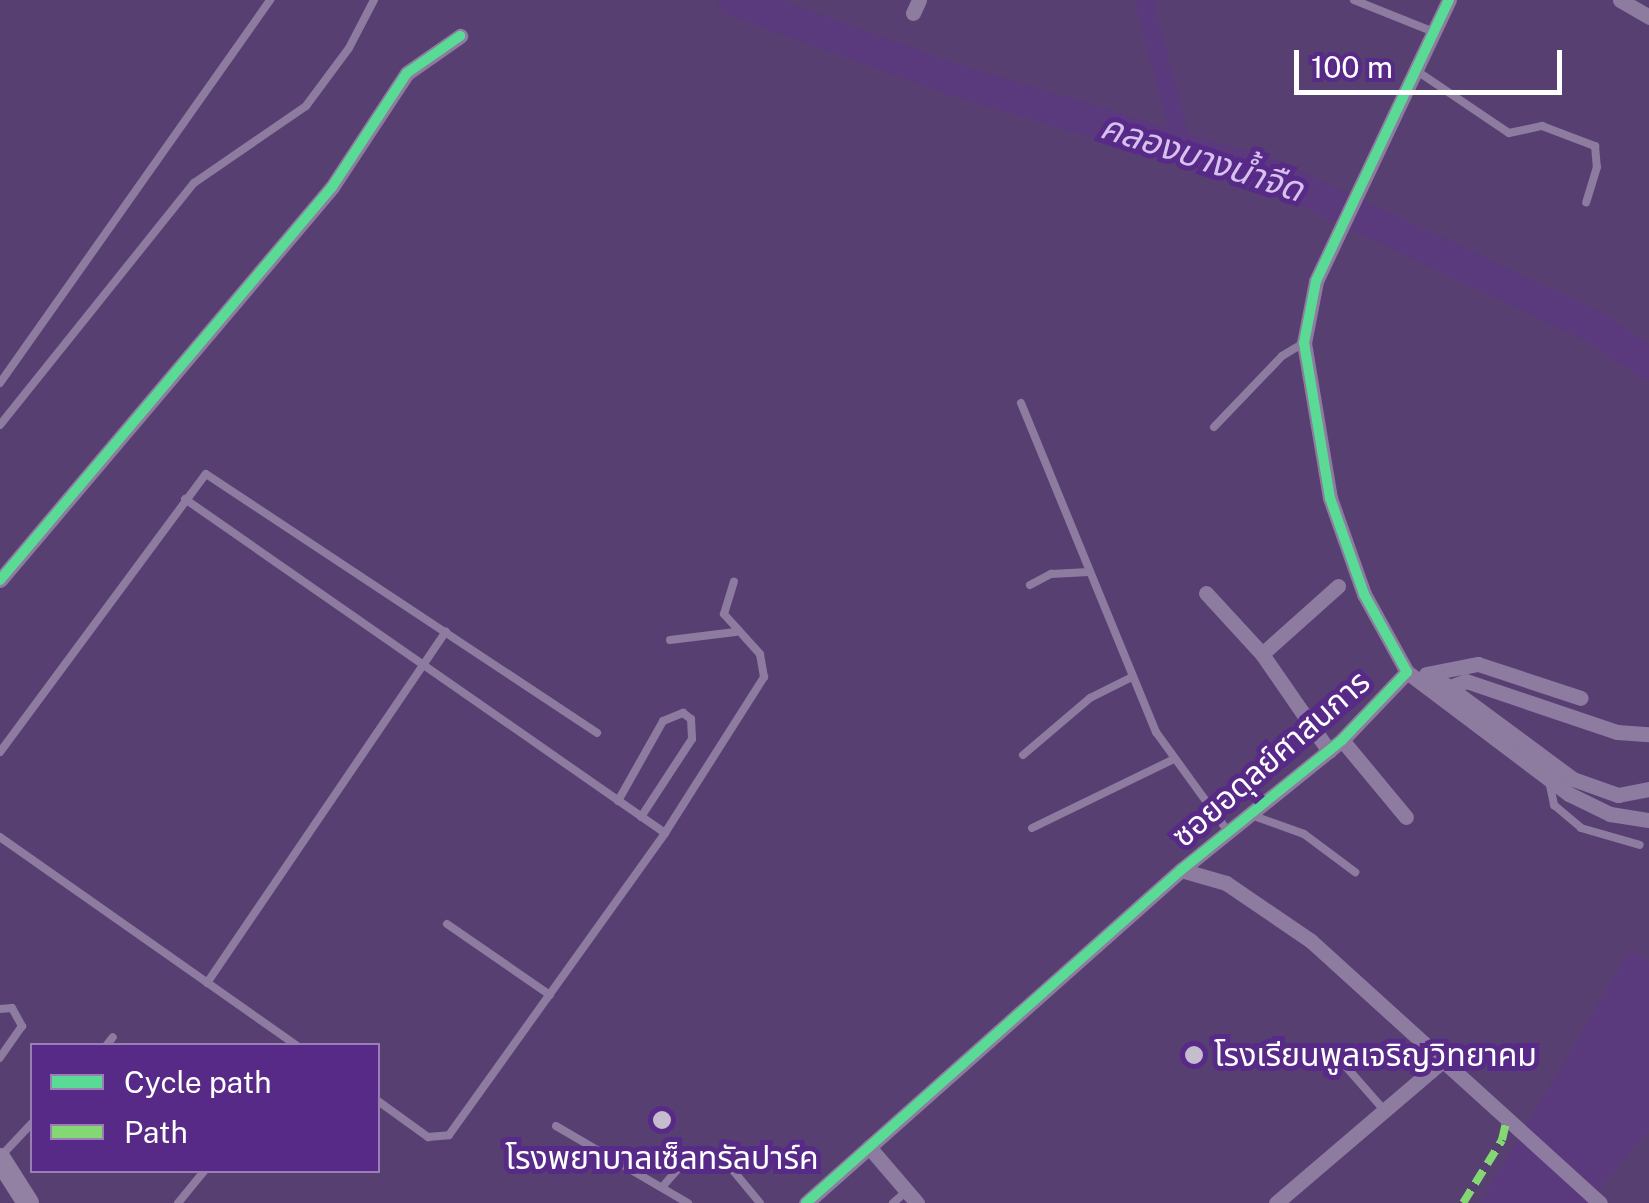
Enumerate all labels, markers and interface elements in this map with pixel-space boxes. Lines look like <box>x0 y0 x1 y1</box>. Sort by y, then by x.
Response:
scale bar <box>1299 30 1566 92</box>
text: 100 m <box>1311 49 1393 85</box>
water label: คลองบางน้ำจืด <box>1095 106 1309 210</box>
street label: ซอยอดุลย์ศาสนการ <box>1164 663 1378 855</box>
place label: โรงเรียนพูลเจริญวิทยาคม <box>1214 1036 1537 1074</box>
legend <box>30 1043 380 1173</box>
marker: โรงเรียนพูลเจริญวิทยาคม <box>1183 1044 1205 1066</box>
text: Cycle path <box>124 1064 272 1100</box>
marker: โรงพยาบาลเซ็ลทรัลปาร์ค <box>649 1107 675 1133</box>
text: Path <box>124 1114 188 1150</box>
place label: โรงพยาบาลเซ็ลทรัลปาร์ค <box>505 1139 819 1177</box>

